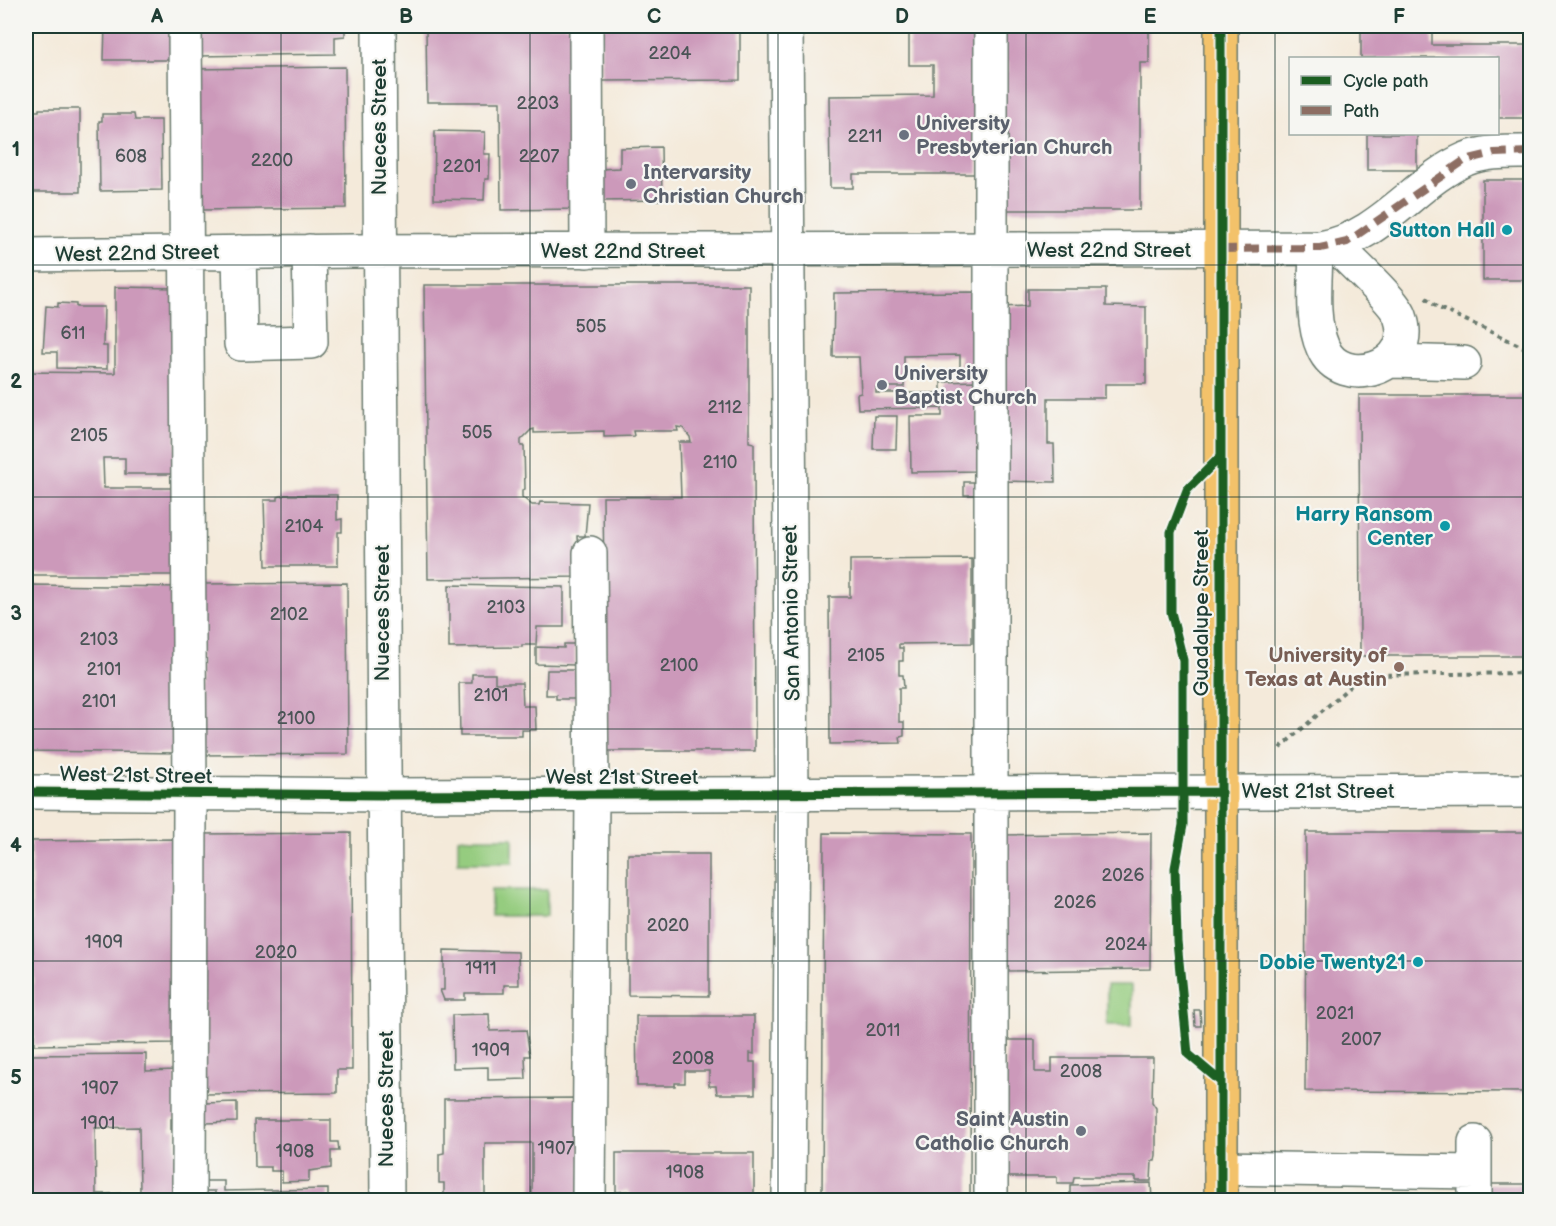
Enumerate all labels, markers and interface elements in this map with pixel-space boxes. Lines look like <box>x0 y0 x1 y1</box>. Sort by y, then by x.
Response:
text: A <box>150 5 164 29</box>
text: B <box>399 5 413 29</box>
text: C <box>647 5 661 29</box>
text: D <box>895 5 909 29</box>
text: E <box>1144 5 1157 29</box>
text: F <box>1393 5 1405 29</box>
house number: 2204 <box>649 43 691 64</box>
legend <box>1289 57 1499 135</box>
street label: Nueces Street <box>367 58 392 195</box>
text: Cycle path <box>1343 71 1429 92</box>
house number: 2203 <box>517 93 559 114</box>
text: Path <box>1343 101 1379 122</box>
place label: University Presbyterian Church <box>916 111 1112 160</box>
house number: 2211 <box>848 126 882 147</box>
marker: University Presbyterian Church <box>897 128 911 142</box>
text: 1 <box>12 138 20 162</box>
house number: 608 <box>115 146 147 167</box>
house number: 2207 <box>519 146 559 167</box>
house number: 2200 <box>251 150 293 171</box>
house number: 2201 <box>443 156 481 177</box>
place label: Intervarsity Christian Church <box>643 160 804 209</box>
marker: Intervarsity Christian Church <box>624 177 638 191</box>
place label: Sutton Hall <box>1389 218 1495 243</box>
marker: Sutton Hall <box>1500 223 1514 237</box>
street label: West 22nd Street <box>1027 238 1192 263</box>
street label: West 22nd Street <box>541 239 706 264</box>
street label: West 22nd Street <box>55 240 220 267</box>
house number: 505 <box>575 316 607 337</box>
house number: 611 <box>61 323 85 344</box>
place label: University Baptist Church <box>894 361 1037 410</box>
text: 2 <box>10 370 22 394</box>
marker: University Baptist Church <box>875 378 889 392</box>
house number: 2112 <box>708 397 743 418</box>
house number: 505 <box>461 422 493 443</box>
house number: 2105 <box>70 425 108 446</box>
house number: 2110 <box>703 452 737 473</box>
place label: Harry Ransom Center <box>1295 502 1434 551</box>
house number: 2104 <box>285 516 323 537</box>
marker: Harry Ransom Center <box>1438 519 1452 533</box>
street label: San Antonio Street <box>777 524 806 701</box>
street label: Guadalupe Street <box>1189 529 1214 697</box>
street label: Nueces Street <box>370 544 395 681</box>
house number: 2103 <box>487 597 525 618</box>
text: 3 <box>10 602 22 626</box>
house number: 2102 <box>270 604 309 625</box>
house number: 2103 <box>80 629 118 650</box>
place label: University of Texas at Austin <box>1245 643 1388 692</box>
house number: 2105 <box>847 645 885 666</box>
house number: 2100 <box>660 655 698 676</box>
house number: 2101 <box>87 659 121 680</box>
marker: University of Texas at Austin <box>1392 660 1406 674</box>
house number: 2101 <box>474 685 508 706</box>
house number: 2101 <box>82 691 116 712</box>
house number: 2100 <box>277 708 315 729</box>
street label: West 21st Street <box>59 762 213 789</box>
street label: West 21st Street <box>546 765 699 790</box>
street label: West 21st Street <box>1242 779 1395 804</box>
text: 4 <box>10 834 22 858</box>
house number: 2026 <box>1102 865 1144 886</box>
house number: 2026 <box>1054 892 1096 913</box>
house number: 2020 <box>647 915 689 936</box>
house number: 1909 <box>85 932 123 953</box>
house number: 2024 <box>1105 934 1147 955</box>
house number: 2020 <box>255 942 297 963</box>
place label: Dobie Twenty21 <box>1259 950 1406 975</box>
marker: Dobie Twenty21 <box>1411 955 1425 969</box>
house number: 1911 <box>465 958 497 979</box>
house number: 2021 <box>1316 1003 1354 1024</box>
house number: 2011 <box>865 1020 901 1041</box>
house number: 2007 <box>1341 1029 1381 1050</box>
street label: Nueces Street <box>374 1030 399 1167</box>
house number: 1909 <box>472 1040 510 1061</box>
house number: 2008 <box>672 1048 714 1069</box>
house number: 2008 <box>1060 1061 1102 1082</box>
text: 5 <box>10 1066 22 1090</box>
house number: 1907 <box>82 1078 119 1099</box>
place label: Saint Austin Catholic Church <box>915 1107 1069 1156</box>
house number: 1901 <box>81 1113 115 1134</box>
marker: Saint Austin Catholic Church <box>1074 1124 1088 1138</box>
house number: 1907 <box>538 1138 575 1159</box>
house number: 1908 <box>276 1141 314 1162</box>
house number: 1908 <box>666 1162 704 1183</box>

